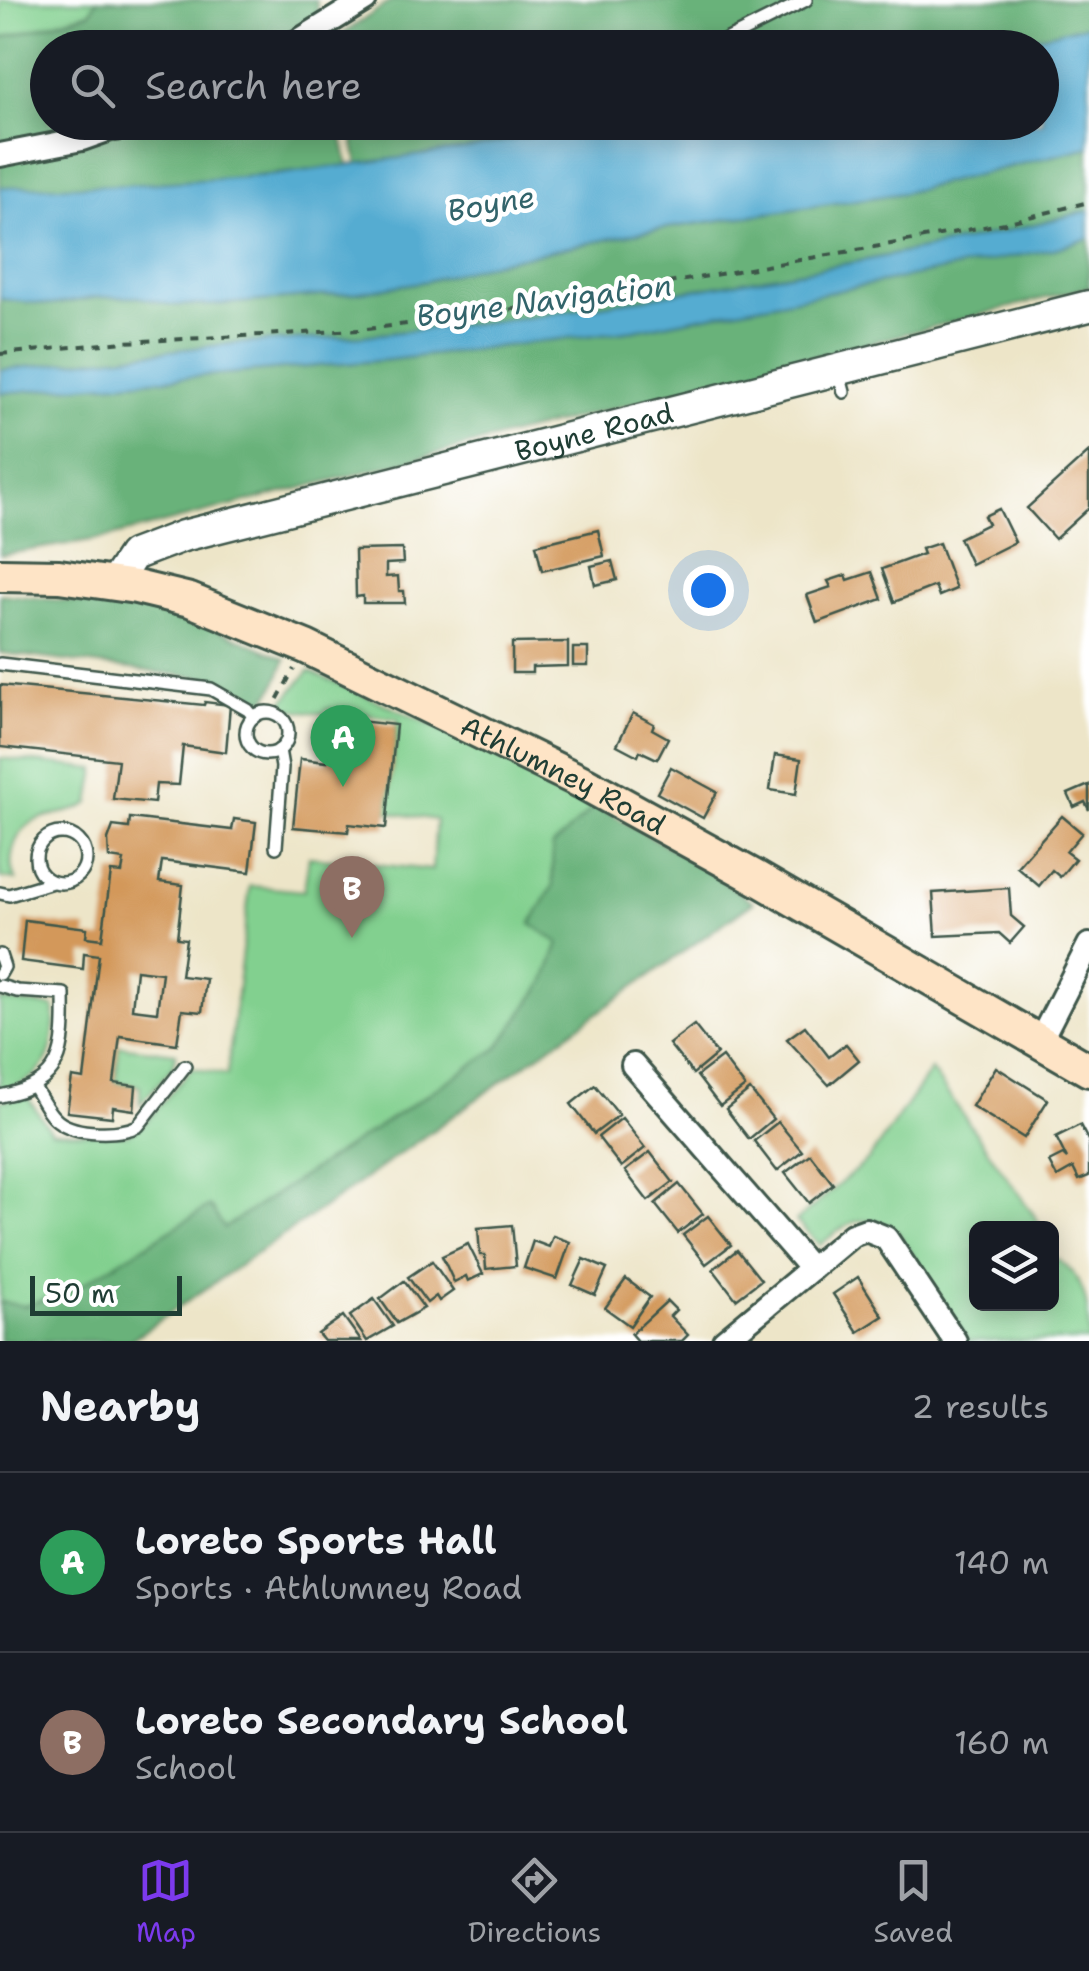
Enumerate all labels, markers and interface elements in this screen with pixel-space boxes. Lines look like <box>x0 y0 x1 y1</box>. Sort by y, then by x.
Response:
search box <box>30 30 1059 140</box>
icon: search <box>65 58 120 113</box>
text: Search here <box>145 60 362 111</box>
water label: Boyne <box>444 176 538 231</box>
water label: Boyne Navigation <box>414 264 674 337</box>
street label: Boyne Road <box>511 393 677 470</box>
your location <box>683 565 734 616</box>
pin: A <box>310 704 376 787</box>
street label: Athlumney Road <box>454 707 673 843</box>
pin: B <box>320 856 384 938</box>
map controls <box>969 1221 1059 1311</box>
button: layers <box>969 1221 1059 1311</box>
scale bar <box>30 1271 182 1316</box>
text: 50 m <box>45 1274 115 1312</box>
text: Nearby <box>40 1378 200 1434</box>
text: 2 results <box>912 1385 1049 1428</box>
text: Loreto Sports Hall <box>135 1515 497 1566</box>
text: A <box>60 1541 85 1584</box>
text: 140 m <box>954 1541 1049 1584</box>
text: Sports · Athlumney Road <box>135 1566 522 1609</box>
text: Loreto Secondary School <box>135 1695 628 1746</box>
text: B <box>63 1721 82 1764</box>
text: 160 m <box>954 1721 1049 1764</box>
text: School <box>135 1746 236 1789</box>
tab: Map <box>136 1853 196 1951</box>
tab: Directions <box>468 1853 601 1951</box>
tab: Saved <box>873 1853 953 1951</box>

